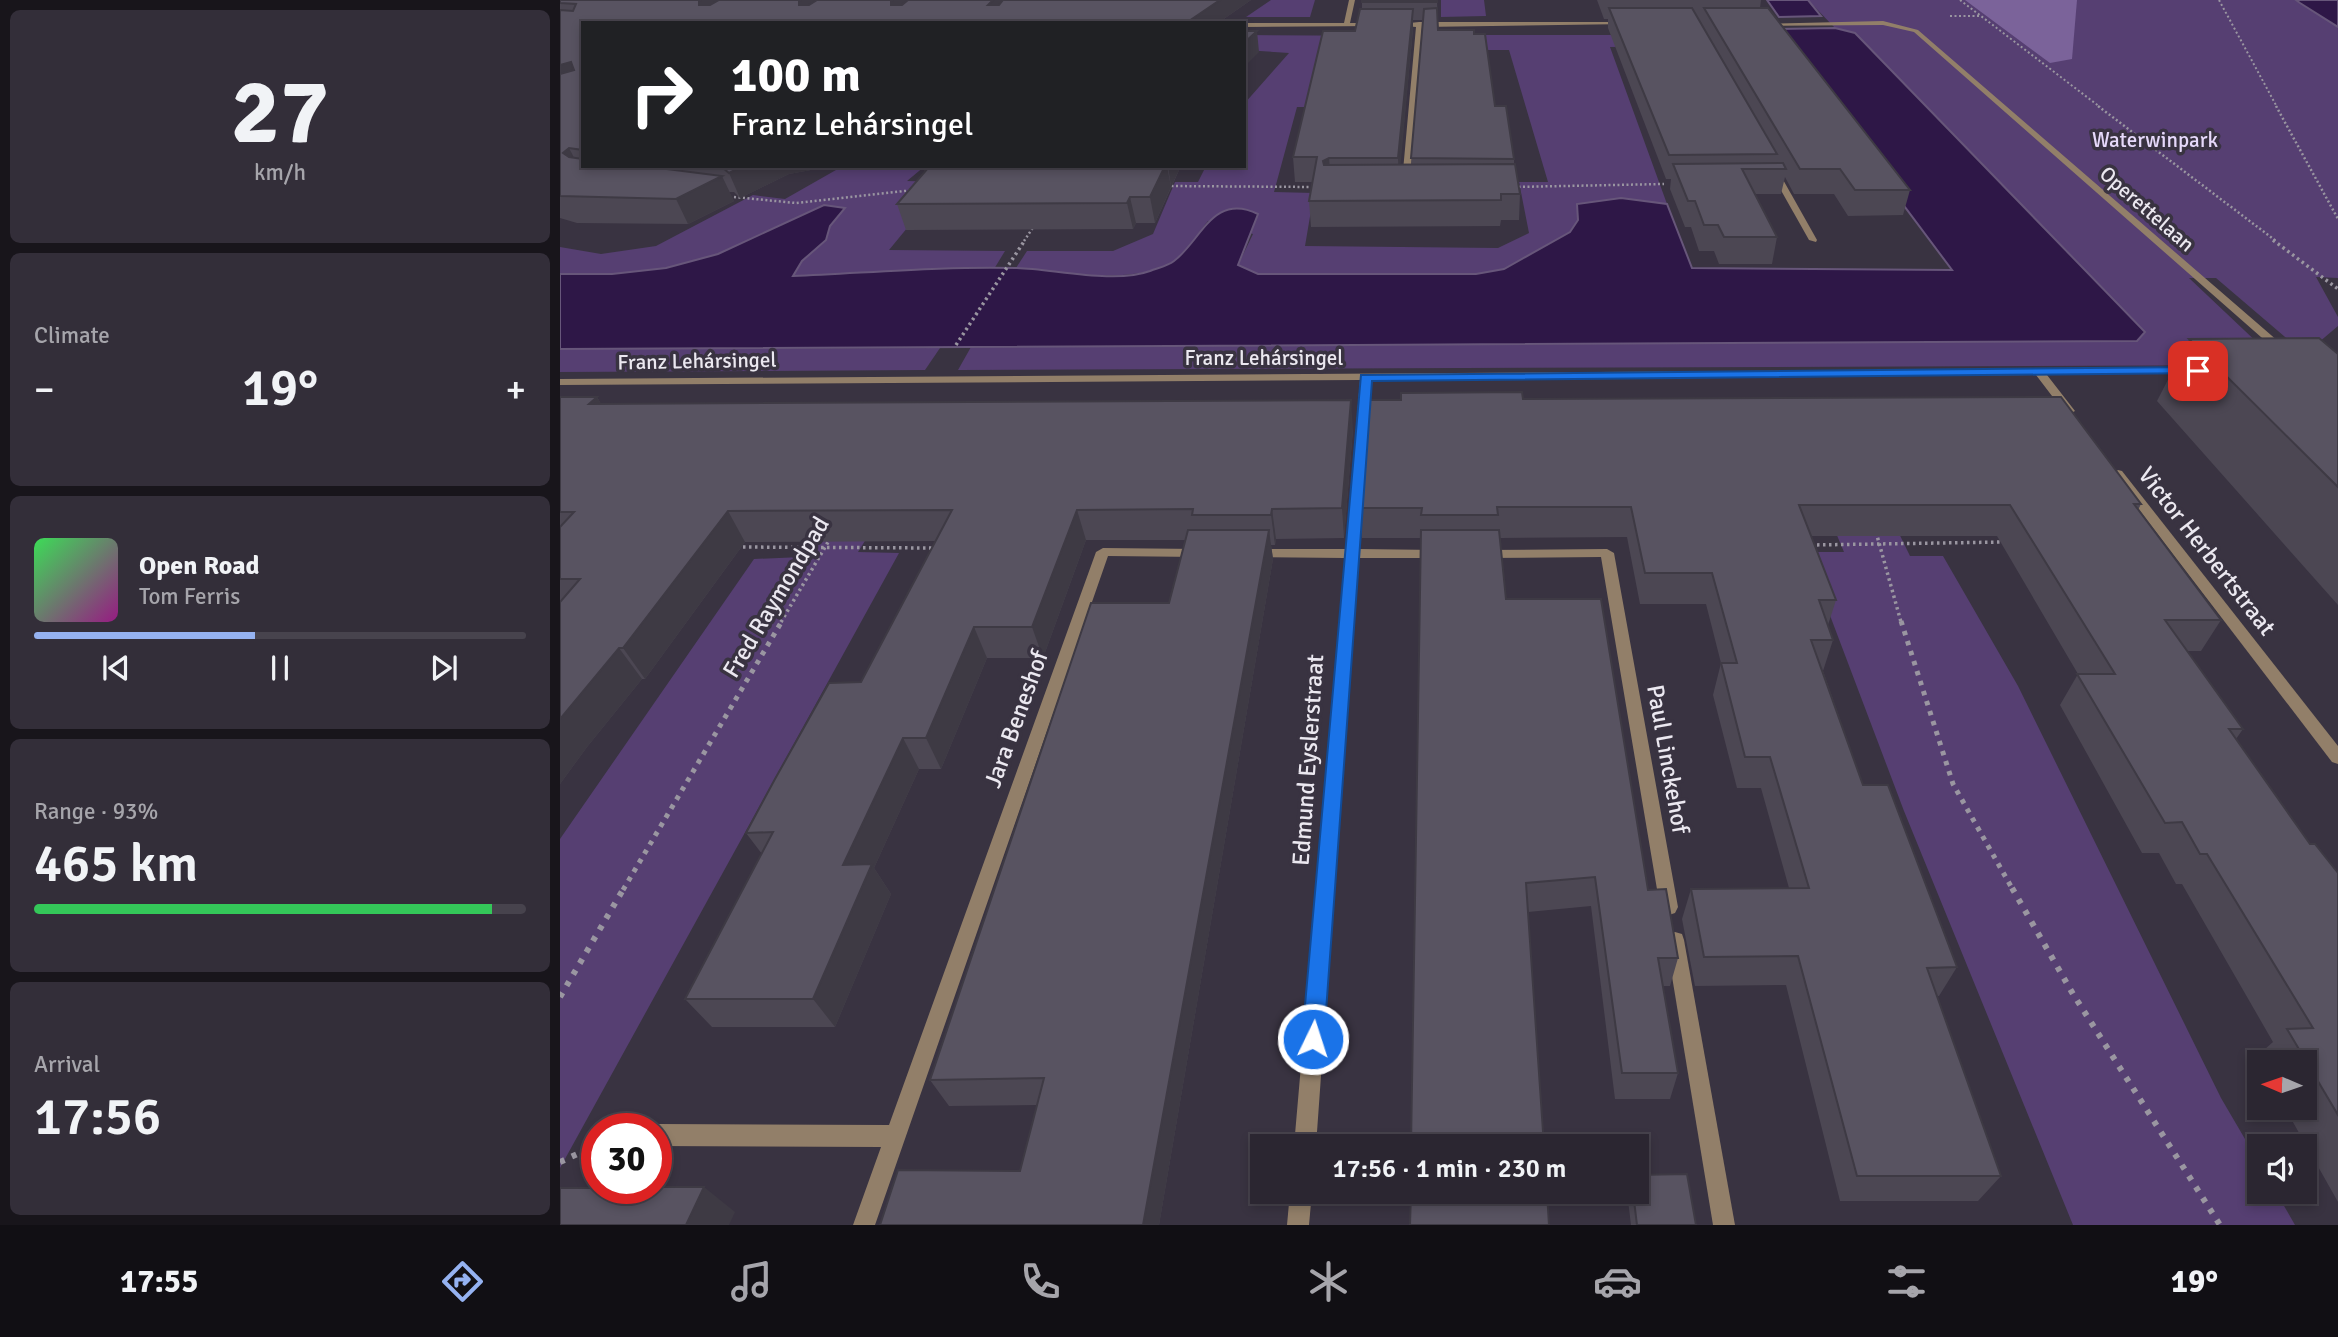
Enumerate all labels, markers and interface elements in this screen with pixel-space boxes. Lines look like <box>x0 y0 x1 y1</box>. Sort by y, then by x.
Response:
text: 100 m <box>731 45 861 105</box>
icon: right <box>616 49 707 140</box>
text: 27 <box>231 56 329 169</box>
text: Franz Lehársingel <box>731 105 973 144</box>
park label: Waterwinpark <box>2092 127 2218 153</box>
text: km/h <box>254 158 306 187</box>
street label: Operettelaan <box>2094 161 2200 257</box>
text: Climate <box>34 321 110 350</box>
pin <box>2168 341 2228 401</box>
street label: Franz Lehársingel <box>1184 345 1344 371</box>
street label: Franz Lehársingel <box>617 347 777 375</box>
icon: arrive <box>2179 352 2217 390</box>
text: 19° <box>242 356 318 420</box>
text: − <box>34 366 55 413</box>
text: + <box>505 366 526 413</box>
street label: Victor Herbertstraat <box>2132 461 2282 641</box>
street label: Fred Raymondpad <box>716 511 836 683</box>
text: Open Road <box>139 550 260 582</box>
text: Tom Ferris <box>139 582 240 611</box>
street label: Jara Beneshof <box>977 645 1055 792</box>
icon: previous <box>97 649 135 687</box>
icon: pause <box>261 649 299 687</box>
icon: next <box>425 649 463 687</box>
street label: Edmund Eyslerstraat <box>1286 653 1330 867</box>
street label: Paul Linckehof <box>1640 682 1696 837</box>
text: Range · 93% <box>34 797 158 826</box>
text: 465 km <box>34 832 198 896</box>
position arrow <box>1276 1002 1350 1076</box>
text: Arrival <box>34 1050 100 1079</box>
north arrow <box>2247 1050 2317 1120</box>
map controls <box>2247 1050 2317 1204</box>
text: 17:56 <box>34 1085 161 1149</box>
speed limit sign: 30 <box>581 1113 672 1204</box>
button: sound <box>2247 1134 2317 1204</box>
text: 17:56 · 1 min · 230 m <box>1333 1153 1566 1185</box>
icon: directions <box>438 1257 487 1306</box>
icon: music <box>727 1257 776 1306</box>
icon: phone <box>1016 1257 1065 1306</box>
icon: climate <box>1304 1257 1353 1306</box>
icon: car <box>1593 1257 1642 1306</box>
icon: filters <box>1882 1257 1931 1306</box>
text: 17:55 <box>120 1262 198 1301</box>
text: 19° <box>2171 1262 2218 1301</box>

